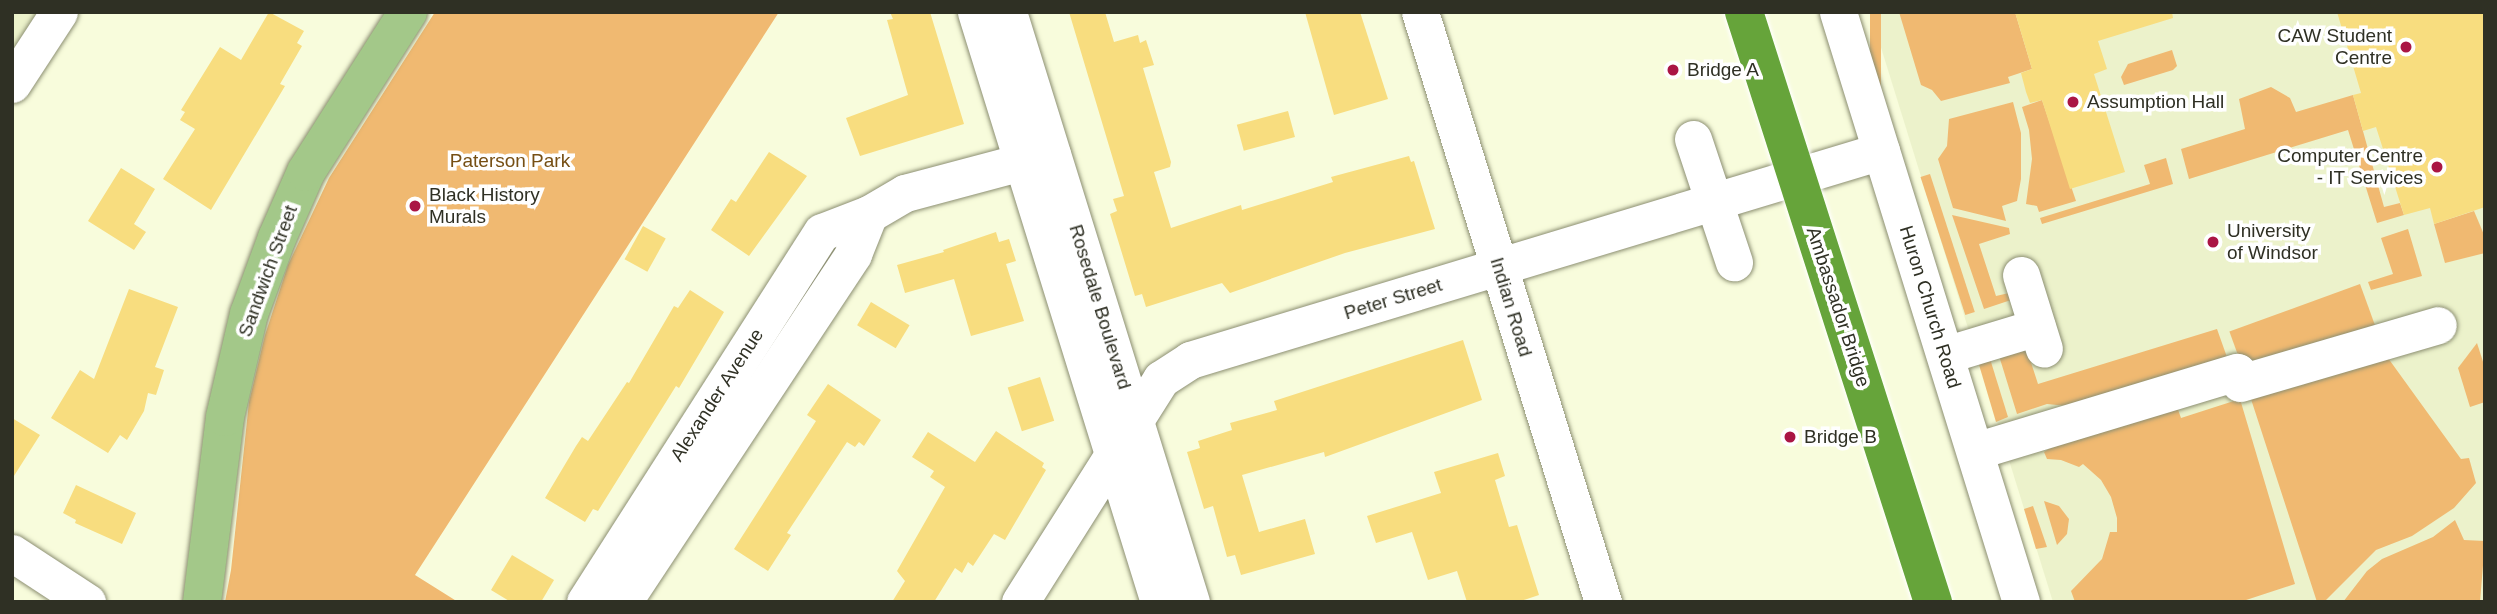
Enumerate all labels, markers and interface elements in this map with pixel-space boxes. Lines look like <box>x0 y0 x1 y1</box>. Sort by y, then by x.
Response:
place label: CAW Student Centre <box>2278 25 2392 69</box>
marker: CAW Student Centre <box>2398 39 2414 55</box>
place label: Bridge A <box>1687 59 1760 81</box>
marker: Bridge A <box>1665 62 1681 78</box>
place label: Assumption Hall <box>2087 91 2224 113</box>
marker: Assumption Hall <box>2065 94 2081 110</box>
place label: Computer Centre - IT Services <box>2277 145 2423 189</box>
park label: Paterson Park <box>450 150 570 172</box>
marker: Computer Centre - IT Services <box>2429 159 2445 175</box>
place label: Black History Murals <box>429 184 540 228</box>
marker: Black History Murals <box>407 198 423 214</box>
street label: Sandwich Street <box>234 202 302 340</box>
place label: University of Windsor <box>2227 220 2318 264</box>
street label: Rosedale Boulevard <box>1064 222 1136 392</box>
street label: Huron Church Road <box>1894 223 1966 391</box>
street label: Ambassador Bridge <box>1801 224 1875 390</box>
marker: University of Windsor <box>2205 234 2221 250</box>
street label: Indian Road <box>1485 255 1537 359</box>
street label: Peter Street <box>1341 273 1445 325</box>
street label: Alexander Avenue <box>665 324 769 466</box>
place label: Bridge B <box>1804 426 1877 448</box>
marker: Bridge B <box>1782 429 1798 445</box>

